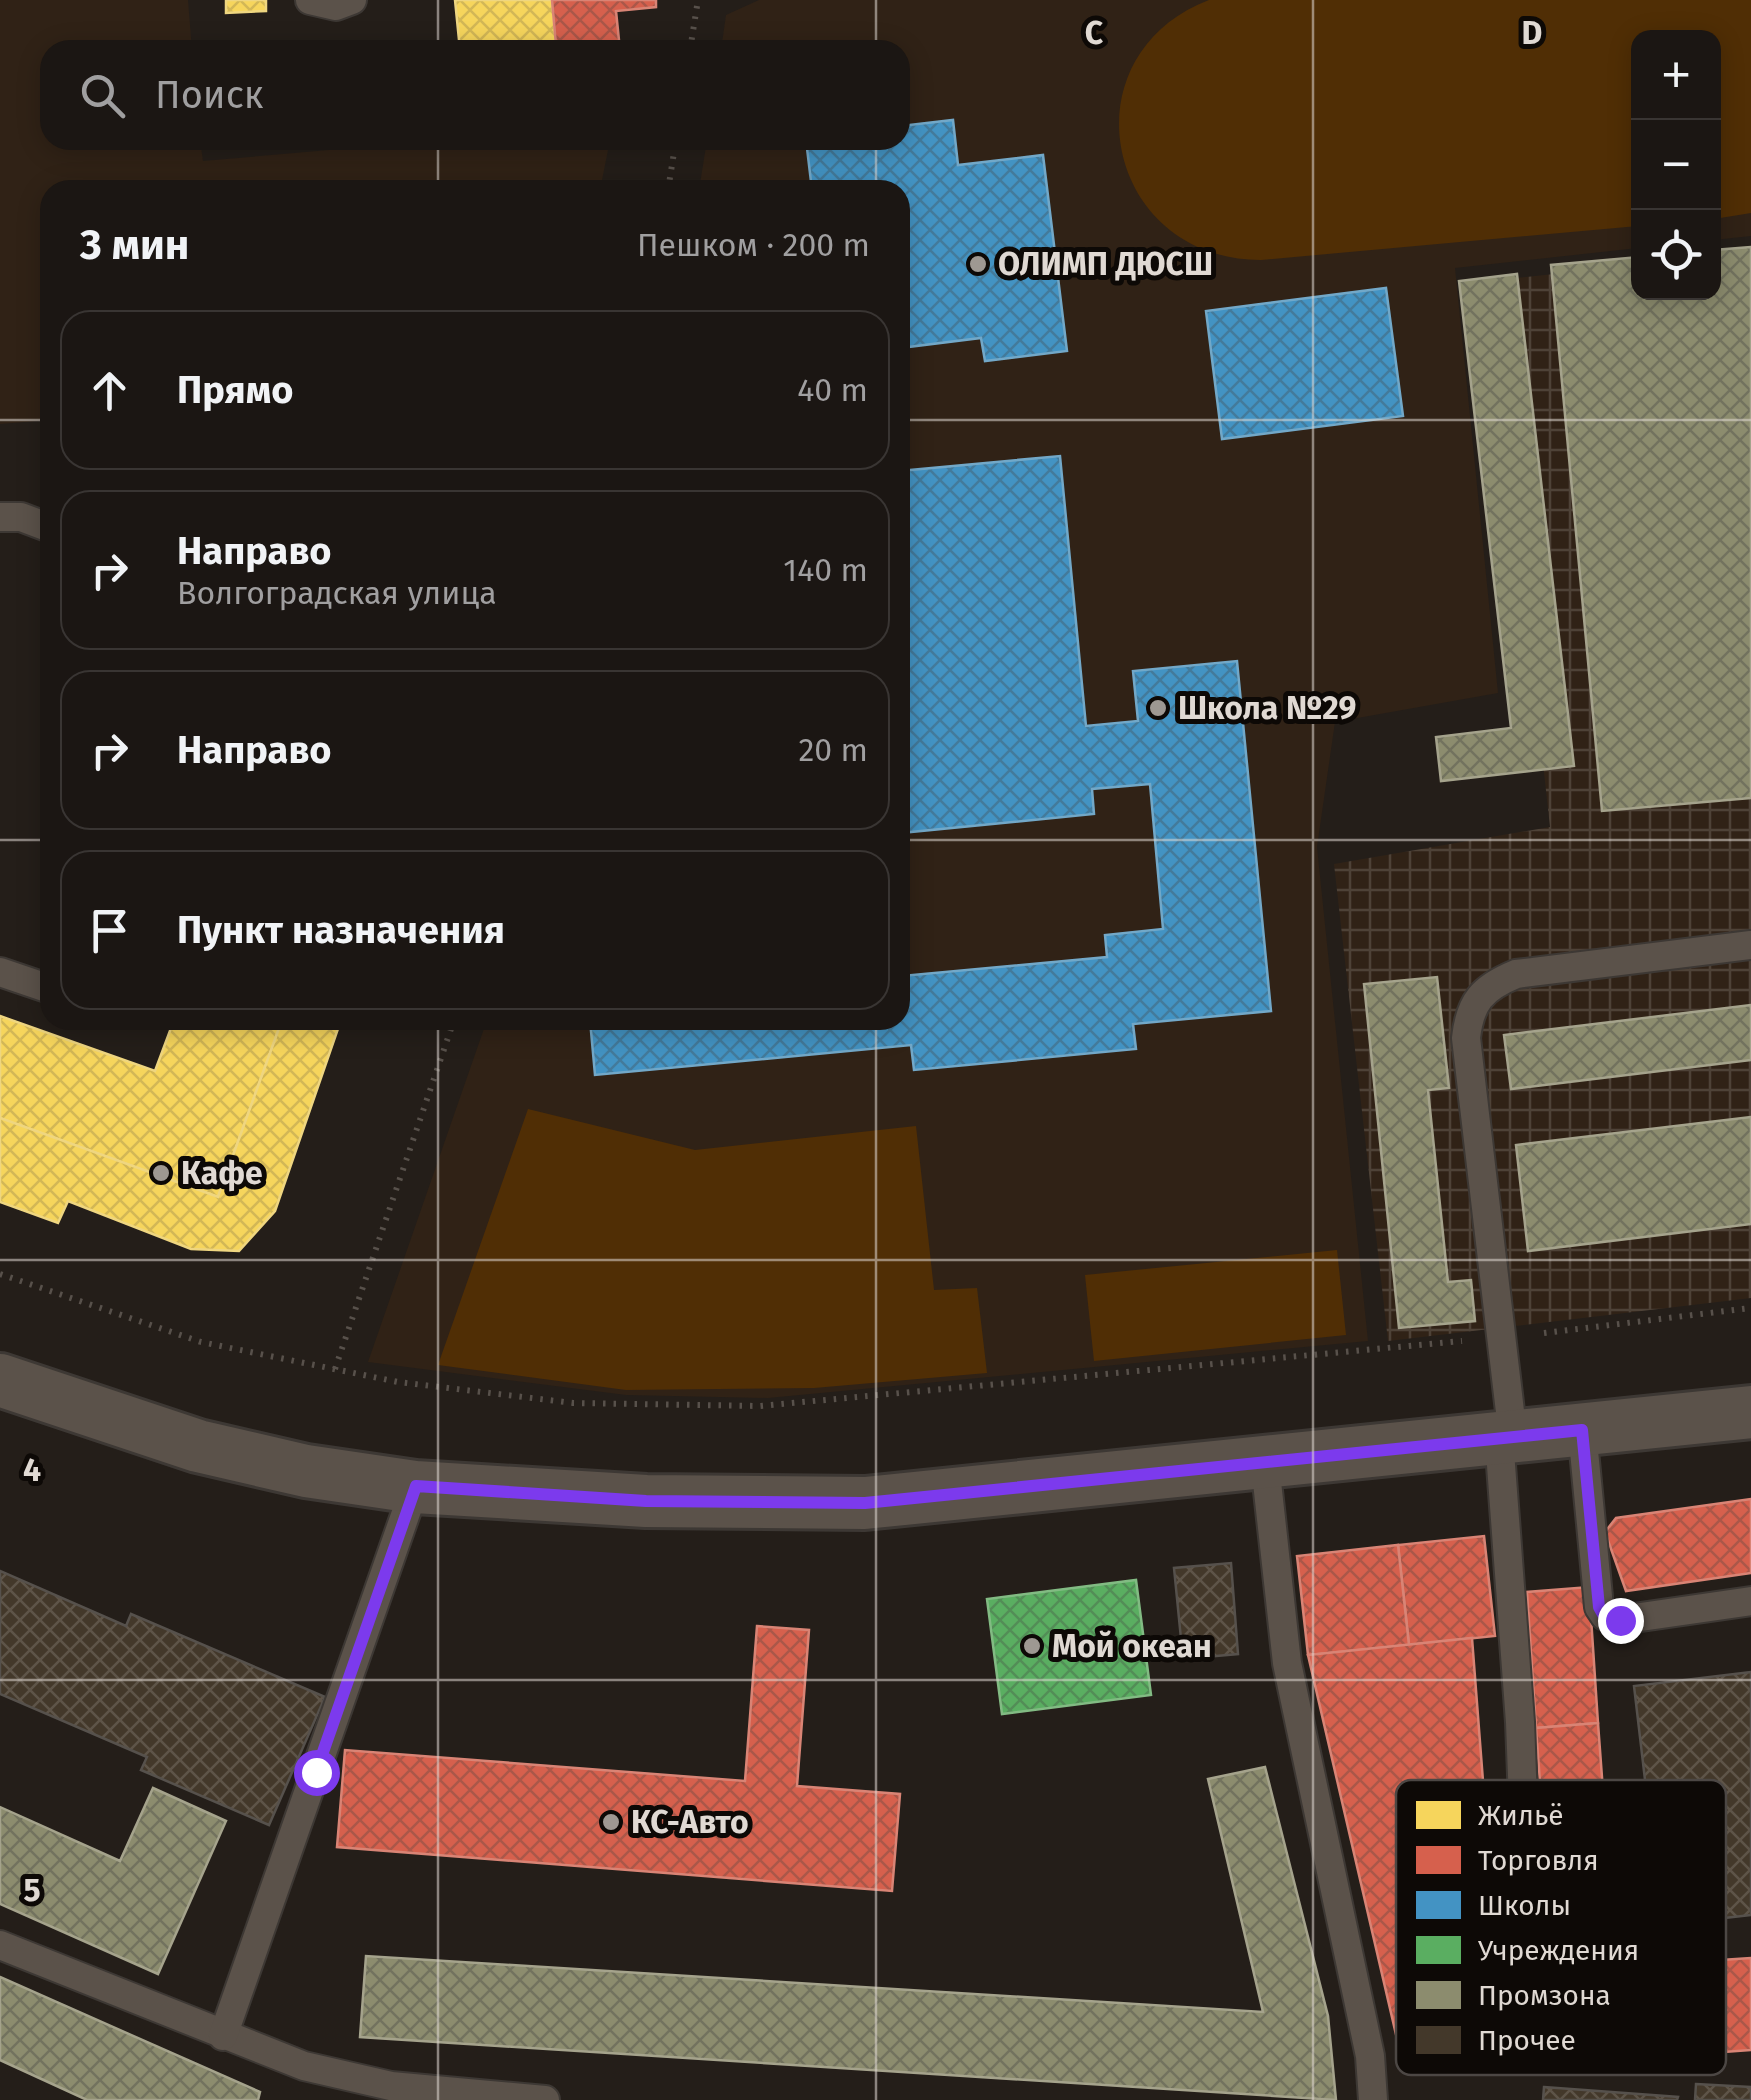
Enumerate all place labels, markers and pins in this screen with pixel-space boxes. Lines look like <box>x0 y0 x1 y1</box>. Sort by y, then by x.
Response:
place label: ОЛИМП ДЮСШ <box>998 245 1213 283</box>
marker: ОЛИМП ДЮСШ <box>967 253 989 275</box>
place label: Школа №29 <box>1178 689 1356 727</box>
marker: Школа №29 <box>1147 697 1169 719</box>
place label: Кафе <box>181 1154 263 1192</box>
marker: Кафе <box>150 1162 172 1184</box>
place label: Мой океан <box>1052 1627 1212 1665</box>
marker: Мой океан <box>1021 1635 1043 1657</box>
place label: КС-Авто <box>631 1803 749 1841</box>
marker: КС-Авто <box>600 1811 622 1833</box>

